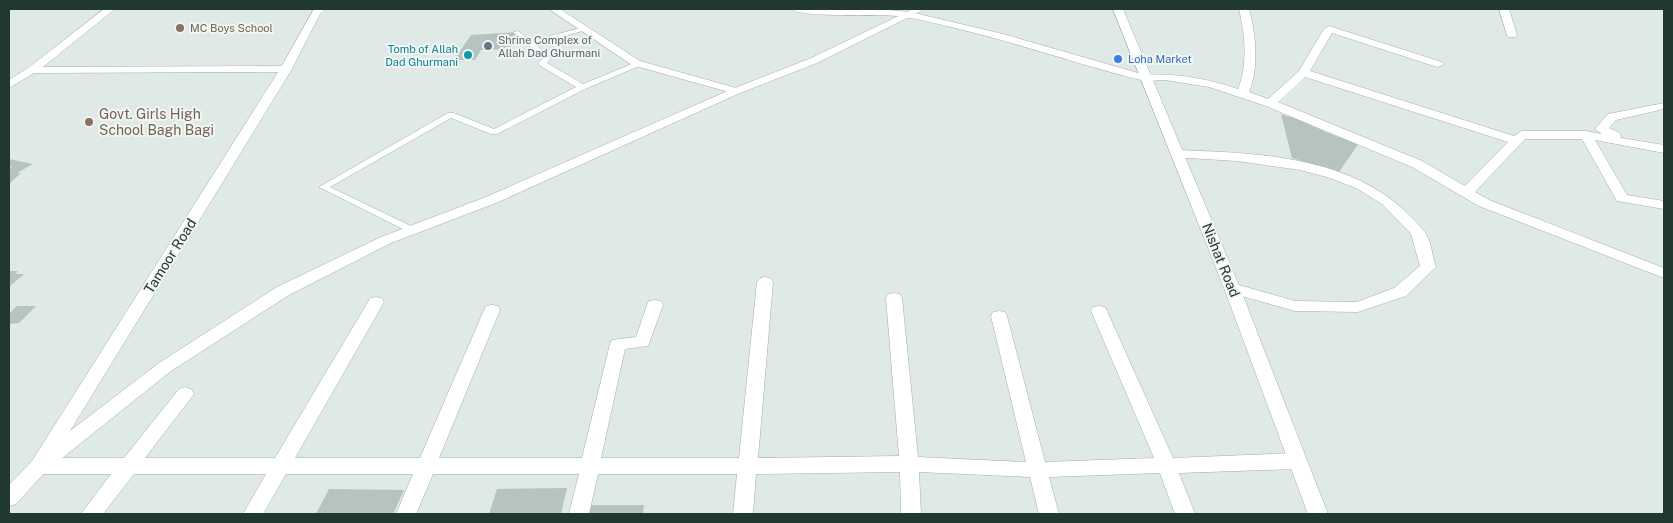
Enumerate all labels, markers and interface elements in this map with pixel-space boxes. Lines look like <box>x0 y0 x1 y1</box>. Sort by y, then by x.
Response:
marker: MC Boys School <box>174 22 186 34</box>
place label: MC Boys School <box>190 22 273 34</box>
place label: Shrine Complex of Allah Dad Ghurmani <box>498 34 600 59</box>
marker: Shrine Complex of Allah Dad Ghurmani <box>482 40 494 52</box>
place label: Tomb of Allah Dad Ghurmani <box>385 43 458 68</box>
marker: Tomb of Allah Dad Ghurmani <box>462 49 474 61</box>
marker: Loha Market <box>1112 53 1124 65</box>
place label: Loha Market <box>1128 53 1192 65</box>
place label: Govt. Girls High School Bagh Bagi <box>99 106 214 138</box>
marker: Govt. Girls High School Bagh Bagi <box>83 116 95 128</box>
street label: Tamoor Road <box>141 216 199 296</box>
street label: Nishat Road <box>1199 221 1243 299</box>

